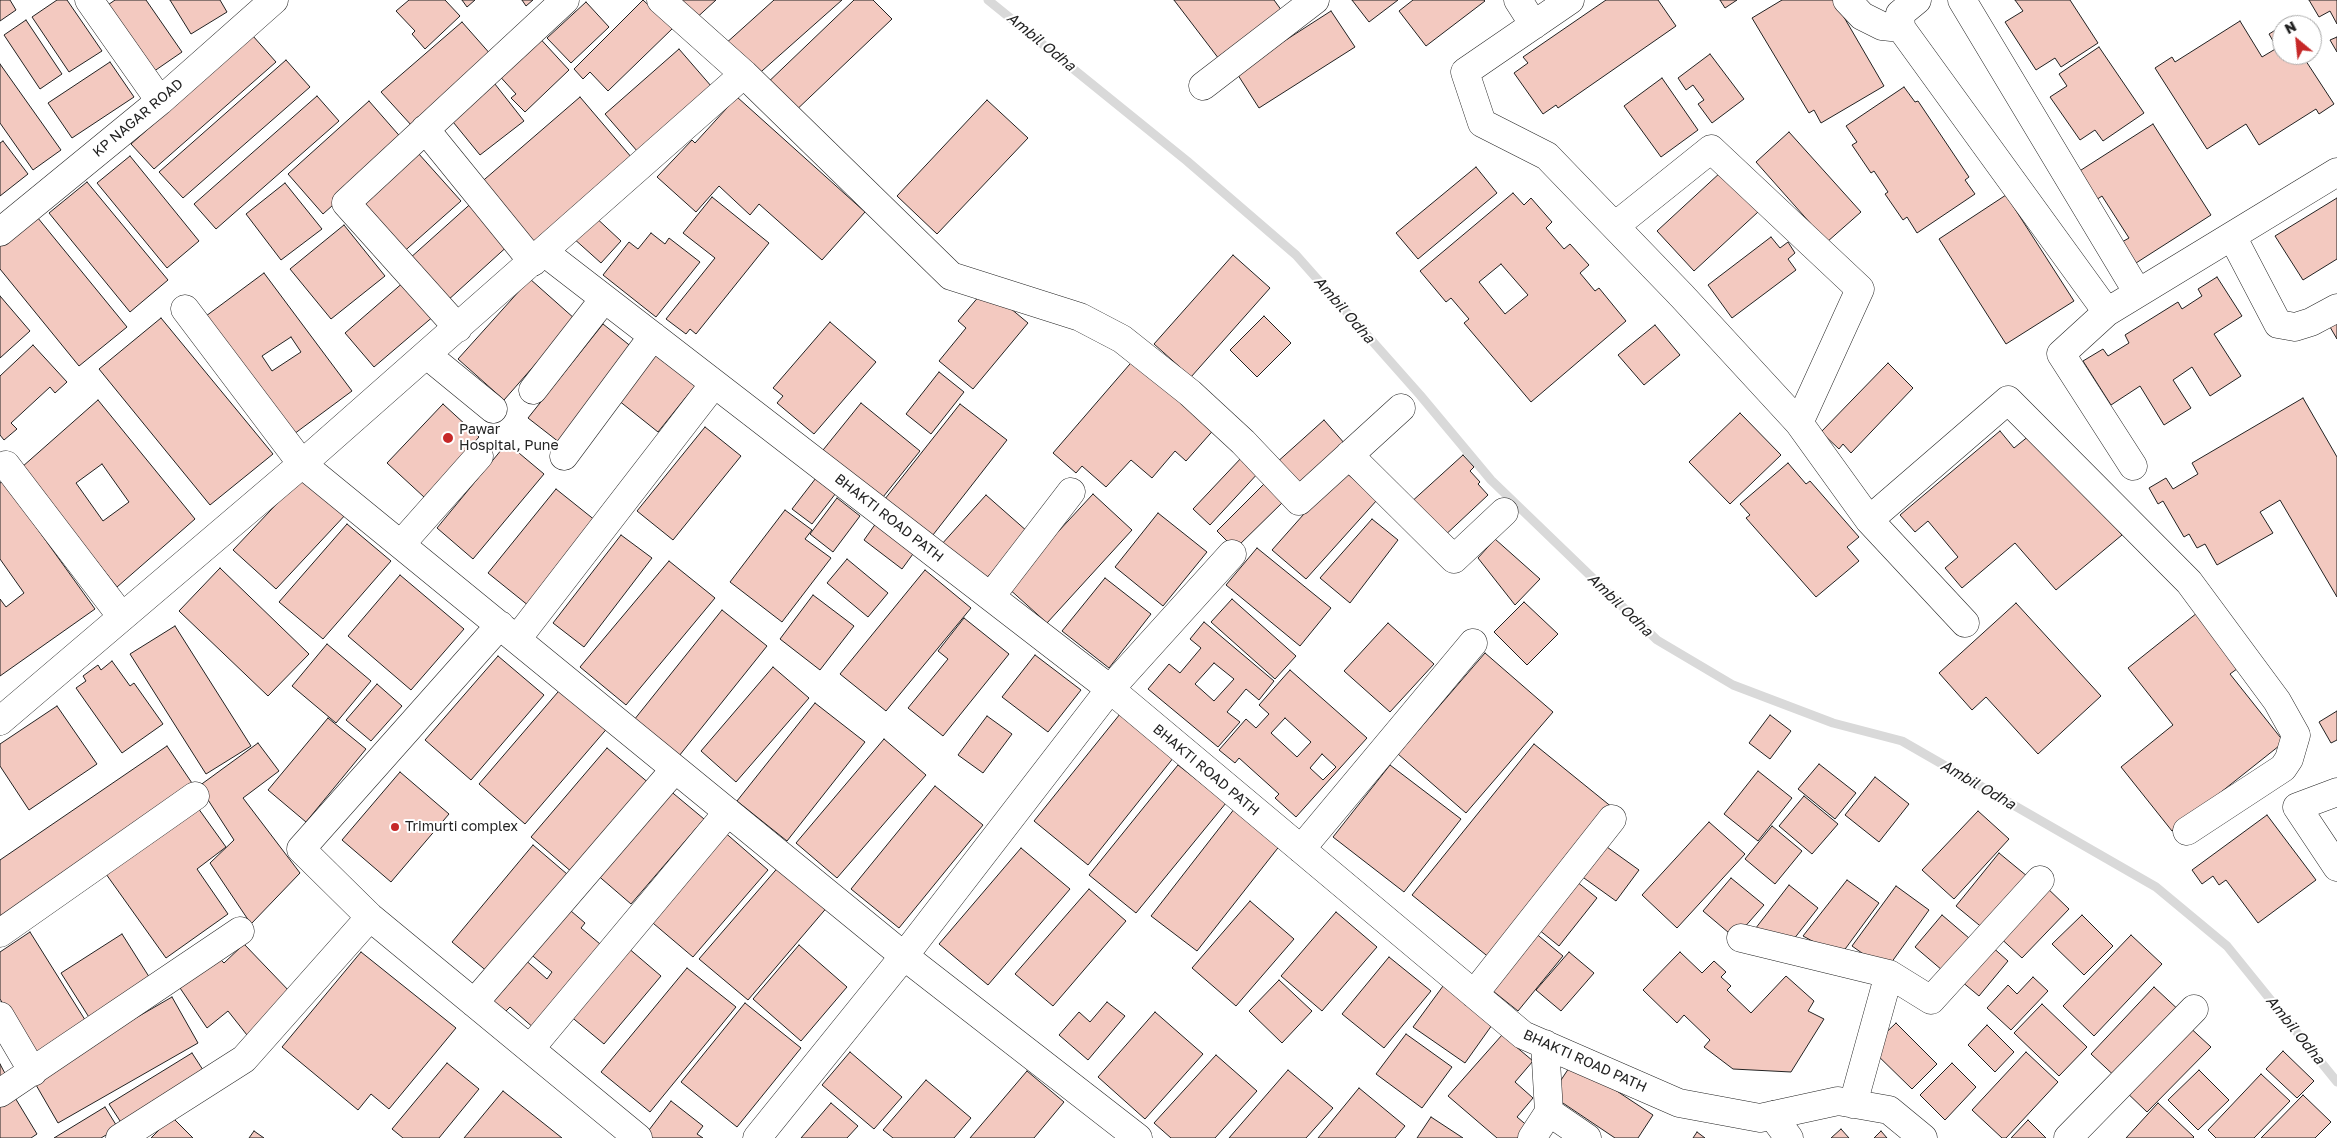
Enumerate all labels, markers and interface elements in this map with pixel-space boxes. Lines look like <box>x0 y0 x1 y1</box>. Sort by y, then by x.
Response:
water label: Ambil Odha <box>1003 9 1079 75</box>
north arrow <box>2272 15 2322 65</box>
text: N <box>2281 17 2299 37</box>
street label: KP NAGAR ROAD <box>89 75 187 161</box>
water label: Ambil Odha <box>1310 273 1378 347</box>
place label: Pawar Hospital, Pune <box>459 422 559 454</box>
marker: Pawar Hospital, Pune <box>441 431 455 445</box>
street label: BHAKTI ROAD PATH <box>831 470 947 566</box>
water label: Ambil Odha <box>1584 570 1656 640</box>
street label: BHAKTI ROAD PATH <box>1149 721 1263 819</box>
water label: Ambil Odha <box>1937 756 2019 814</box>
place label: Trimurti complex <box>405 819 518 835</box>
marker: Trimurti complex <box>389 821 401 833</box>
water label: Ambil Odha <box>2262 992 2328 1068</box>
street label: BHAKTI ROAD PATH <box>1521 1026 1649 1096</box>

